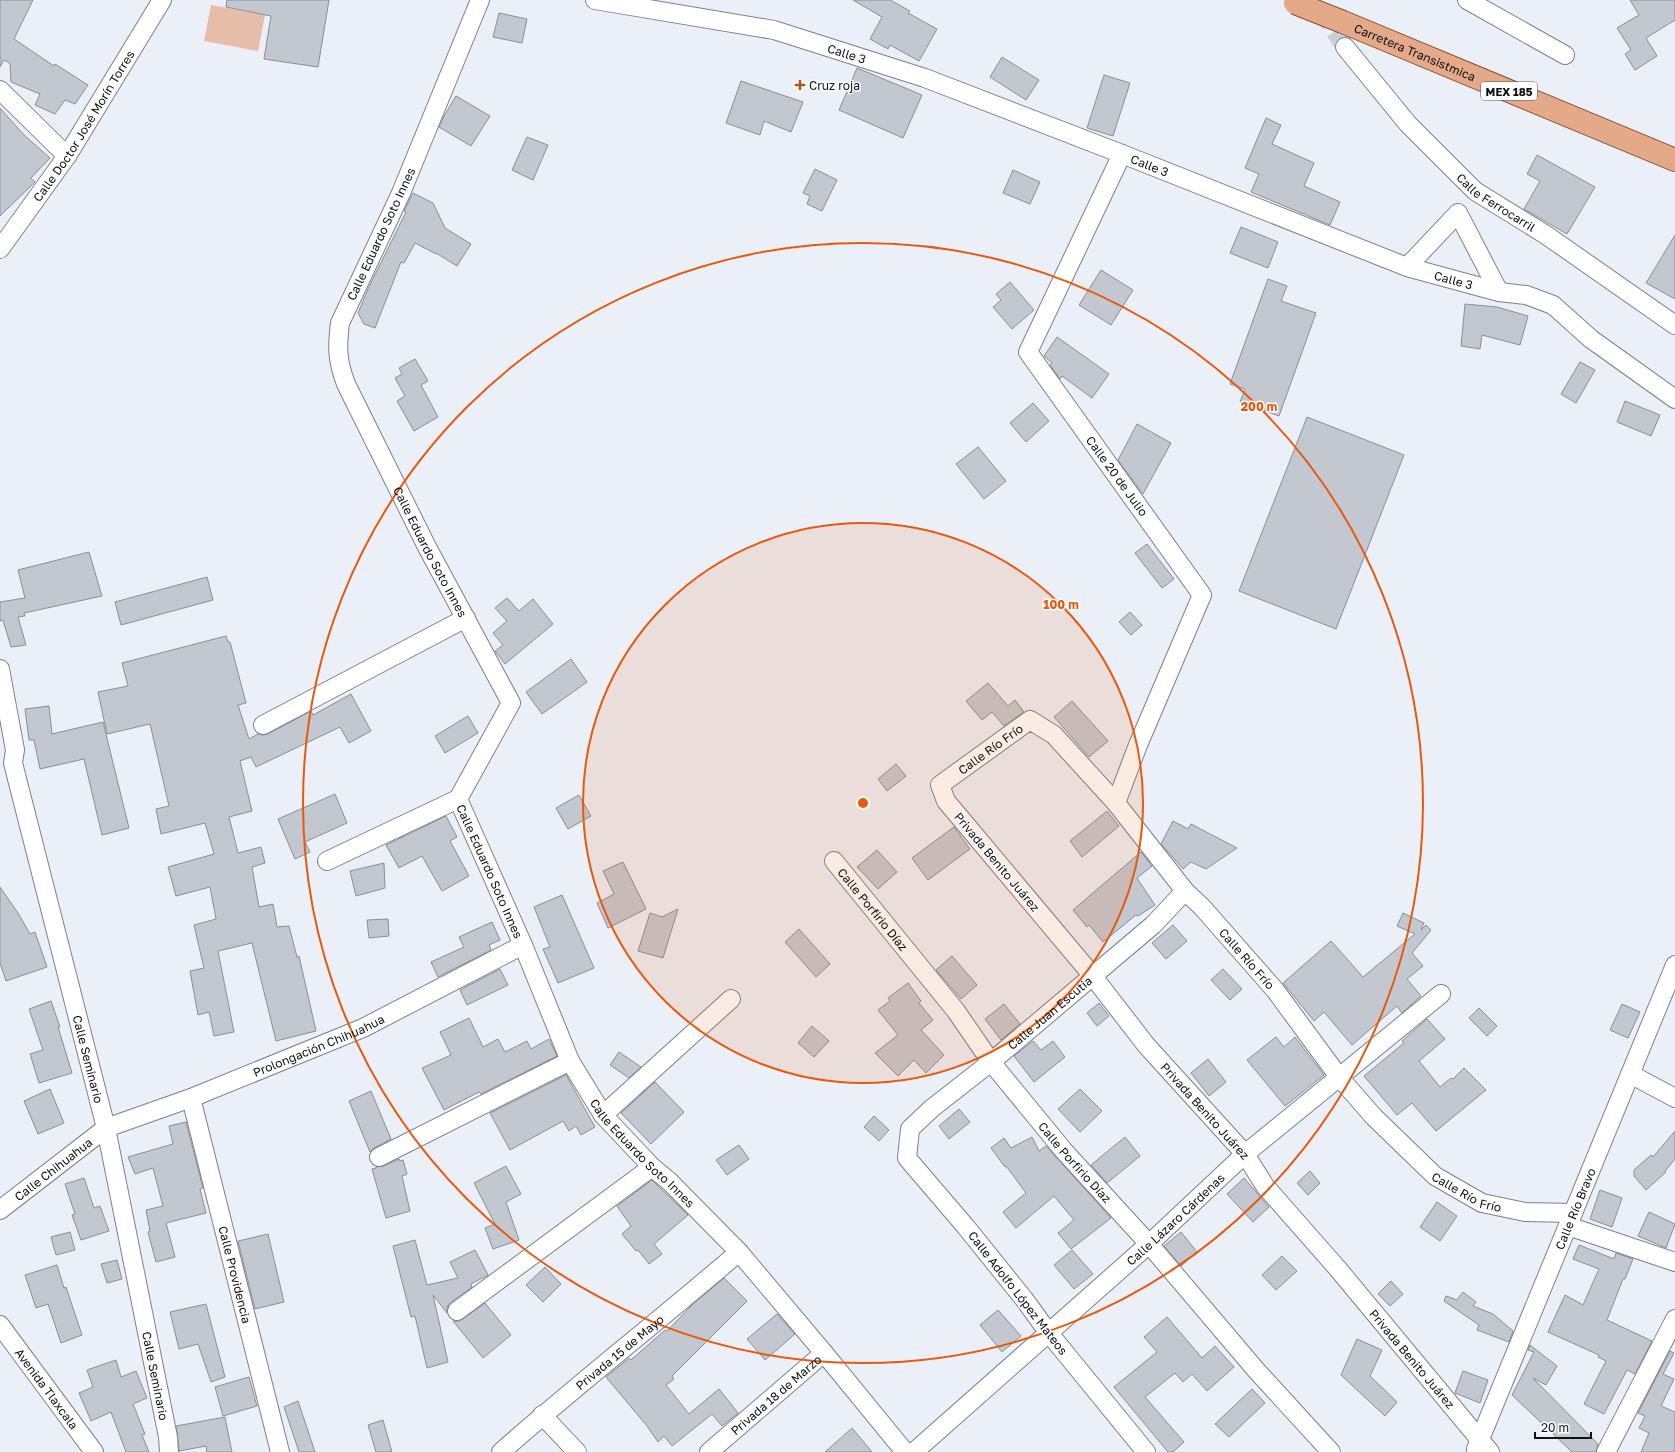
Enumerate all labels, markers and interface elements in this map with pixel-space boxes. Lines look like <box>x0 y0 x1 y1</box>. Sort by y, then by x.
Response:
street label: Carretera Transistmica <box>1352 20 1478 84</box>
street label: Calle 3 <box>826 40 868 66</box>
street label: Calle Doctor José Morín Torres <box>29 47 137 204</box>
place label: Cruz roja <box>809 78 860 93</box>
marker: Cruz roja <box>794 79 806 91</box>
road number: MEX 185 <box>1481 82 1537 100</box>
street label: Calle 3 <box>1129 151 1171 179</box>
street label: Calle Eduardo Soto Innes <box>344 165 418 303</box>
street label: Calle Ferrocarril <box>1454 170 1539 234</box>
street label: Calle 3 <box>1433 267 1475 292</box>
text: 200 m <box>1241 399 1277 414</box>
street label: Calle 20 de Julio <box>1083 433 1151 519</box>
street label: Calle Eduardo Soto Innes <box>391 484 471 620</box>
text: 100 m <box>1043 597 1079 612</box>
street label: Calle Río Frío <box>955 720 1026 777</box>
centre of rings <box>856 796 870 810</box>
street label: Calle Eduardo Soto Innes <box>454 802 526 940</box>
street label: Privada Benito Juárez <box>951 809 1043 915</box>
street label: Calle Porfirio Díaz <box>835 865 911 954</box>
street label: Calle Río Frío <box>1216 925 1278 992</box>
street label: Calle Juan Escutia <box>1004 973 1095 1052</box>
street label: Prolongación Chihuahua <box>250 1011 387 1080</box>
street label: Calle Seminario <box>70 1013 107 1105</box>
street label: Privada Benito Juárez <box>1158 1060 1252 1162</box>
street label: Calle Eduardo Soto Innes <box>587 1096 698 1210</box>
street label: Calle Porfirio Díaz <box>1036 1119 1115 1206</box>
street label: Calle Chihuahua <box>11 1134 95 1204</box>
street label: Calle Río Bravo <box>1551 1165 1598 1252</box>
street label: Calle Río Frío <box>1429 1168 1503 1214</box>
street label: Calle Lázaro Cárdenas <box>1123 1170 1227 1268</box>
street label: Calle Providencia <box>216 1224 255 1325</box>
street label: Calle Adolfo López Mateos <box>965 1228 1071 1358</box>
street label: Privada Benito Juárez <box>1366 1306 1458 1412</box>
street label: Privada 15 de Mayo <box>572 1311 666 1393</box>
street label: Calle Seminario <box>139 1330 172 1422</box>
street label: Avenida Tlaxcala <box>12 1345 82 1432</box>
street label: Privada 18 de Marzo <box>727 1351 824 1438</box>
scale bar <box>1535 1414 1591 1440</box>
text: 20 m <box>1541 1420 1569 1435</box>

